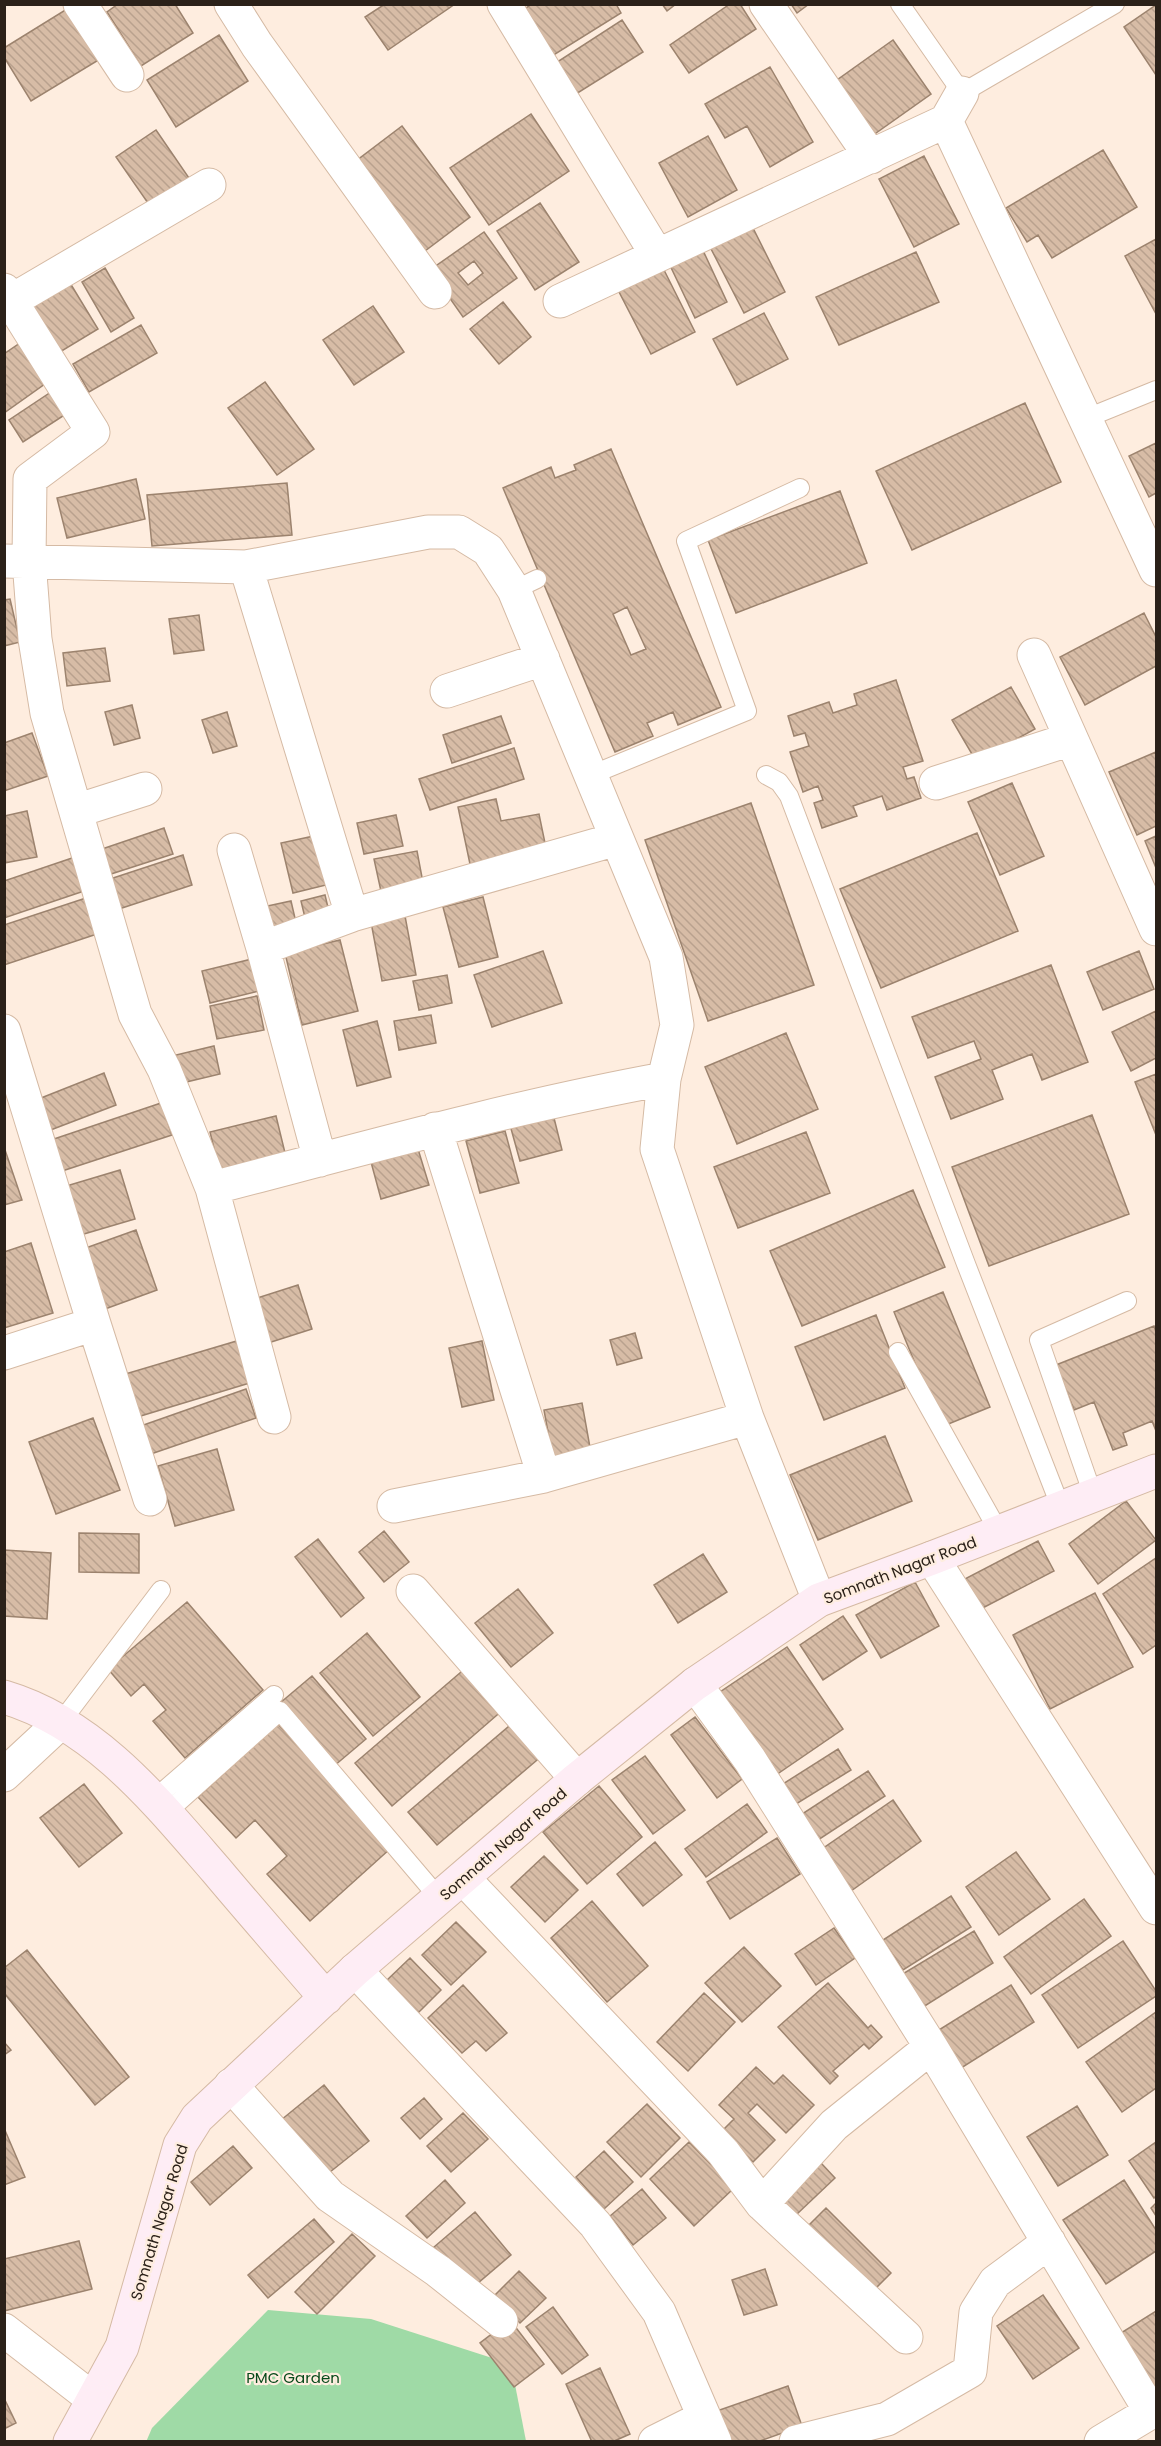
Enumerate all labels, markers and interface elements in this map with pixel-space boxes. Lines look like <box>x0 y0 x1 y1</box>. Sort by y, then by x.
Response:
street label: Somnath Nagar Road <box>821 1531 979 1609</box>
street label: Somnath Nagar Road <box>435 1783 571 1905</box>
street label: Somnath Nagar Road <box>125 2141 193 2303</box>
park label: PMC Garden <box>246 2367 340 2388</box>

